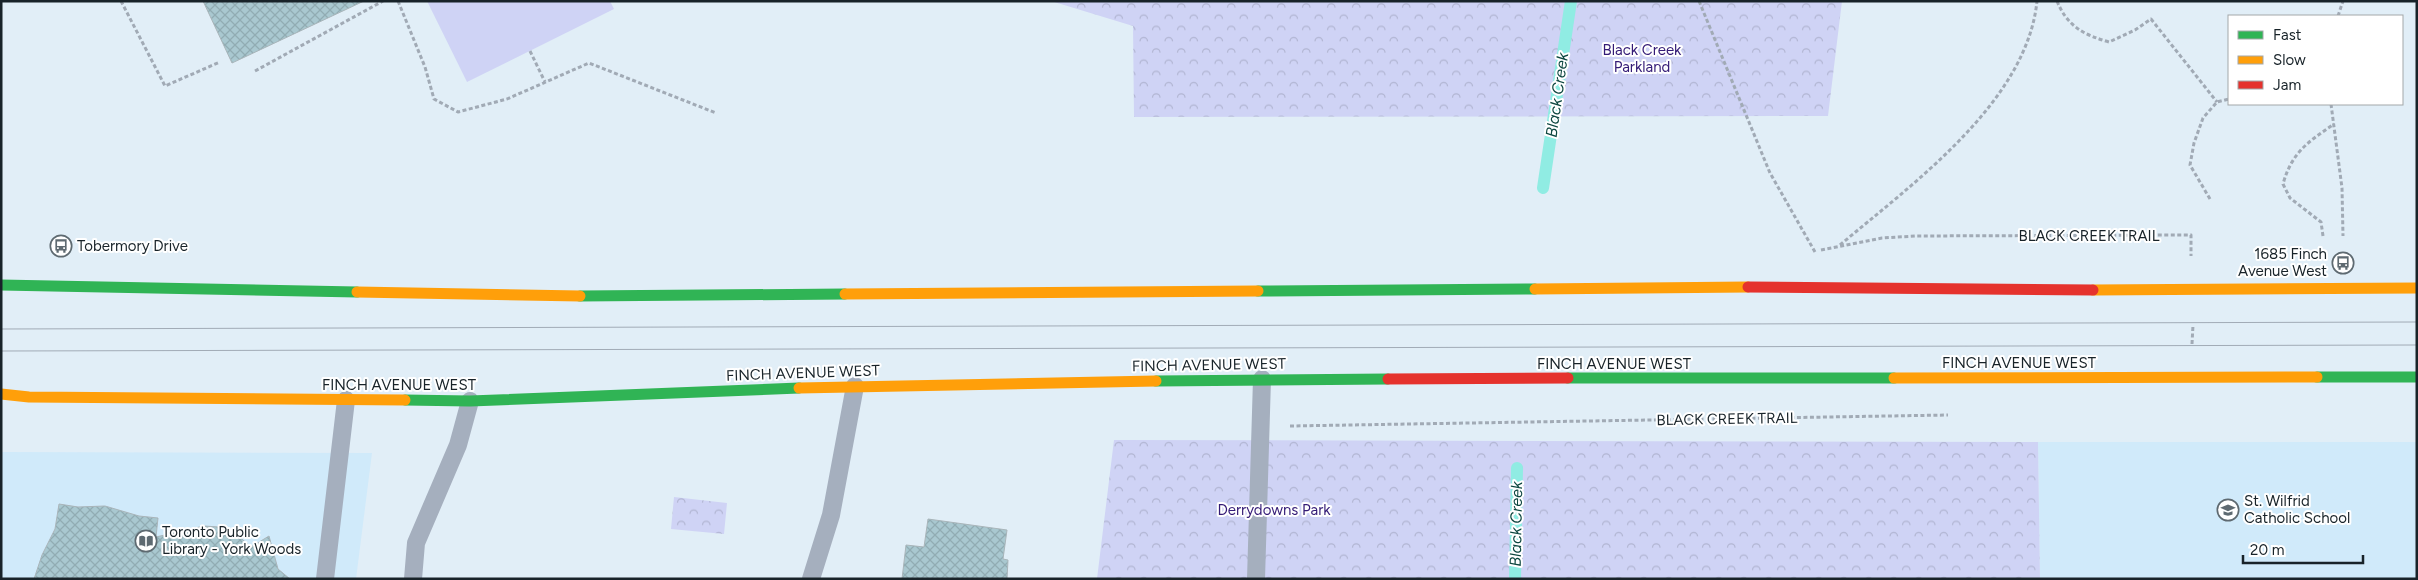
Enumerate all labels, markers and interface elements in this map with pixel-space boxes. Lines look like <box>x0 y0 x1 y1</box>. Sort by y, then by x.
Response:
legend <box>2228 15 2403 105</box>
text: Fast <box>2273 26 2302 44</box>
park label: Black Creek Parkland <box>1603 41 1682 76</box>
water label: Black Creek <box>1542 50 1573 139</box>
text: Slow <box>2273 51 2306 69</box>
text: Jam <box>2273 76 2301 94</box>
street label: BLACK CREEK TRAIL <box>2018 227 2160 245</box>
bus stop icon: Tobermory Drive <box>49 234 73 258</box>
place label: Tobermory Drive <box>77 237 188 255</box>
place label: 1685 Finch Avenue West <box>2238 245 2327 280</box>
bus stop icon: 1685 Finch Avenue West <box>2331 251 2355 275</box>
street label: FINCH AVENUE WEST <box>1942 354 2097 372</box>
street label: FINCH AVENUE WEST <box>1132 355 1287 375</box>
street label: FINCH AVENUE WEST <box>1537 355 1692 373</box>
street label: FINCH AVENUE WEST <box>726 361 881 385</box>
street label: FINCH AVENUE WEST <box>322 376 477 394</box>
street label: BLACK CREEK TRAIL <box>1656 409 1798 429</box>
water label: Black Creek <box>1506 480 1526 567</box>
place label: St. Wilfrid Catholic School <box>2244 492 2350 527</box>
school or university icon: St. Wilfrid Catholic School <box>2216 498 2240 522</box>
park label: Derrydowns Park <box>1217 501 1331 519</box>
place label: Toronto Public Library - York Woods <box>162 523 301 558</box>
library icon: Toronto Public Library - York Woods <box>134 529 158 553</box>
scale bar <box>2243 532 2363 564</box>
text: 20 m <box>2250 541 2284 559</box>

